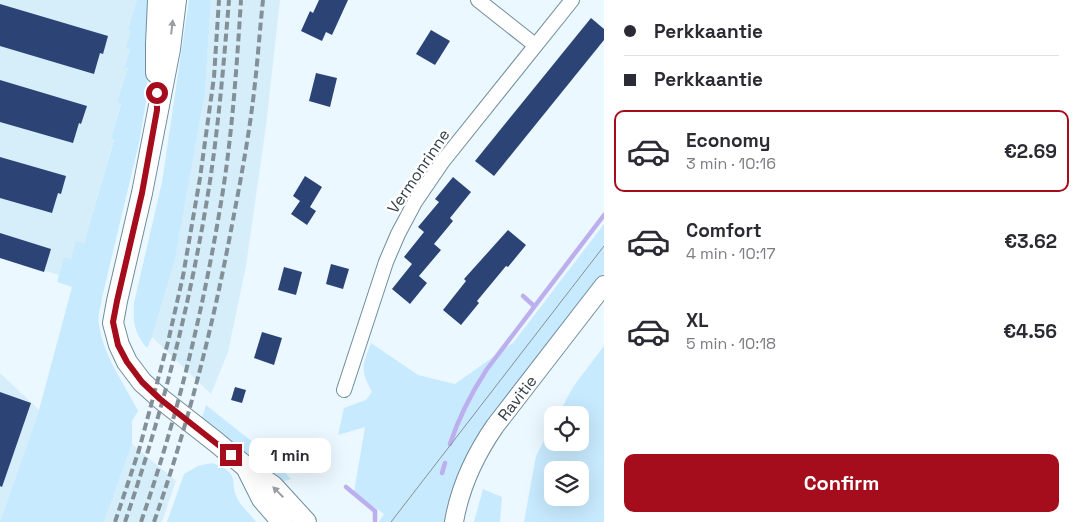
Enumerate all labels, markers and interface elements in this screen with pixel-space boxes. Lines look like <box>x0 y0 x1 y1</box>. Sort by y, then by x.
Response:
one-way arrow <box>168 19 176 35</box>
text: Perkkaantie <box>654 19 763 44</box>
text: Perkkaantie <box>654 67 763 92</box>
route start <box>146 82 168 104</box>
street label: Vermonrinne <box>383 125 454 217</box>
text: Economy <box>686 128 770 153</box>
icon: car <box>626 129 671 174</box>
text: €2.69 <box>1004 139 1057 164</box>
text: 3 min · 10:16 <box>686 153 776 174</box>
text: Comfort <box>686 218 762 243</box>
icon: car <box>626 219 671 264</box>
text: €3.62 <box>1004 229 1057 254</box>
text: 4 min · 10:17 <box>686 243 776 264</box>
text: XL <box>686 308 709 333</box>
icon: car <box>626 309 671 354</box>
text: €4.56 <box>1003 319 1057 344</box>
text: 5 min · 10:18 <box>686 333 776 354</box>
street label: Ravitie <box>493 371 542 425</box>
map controls <box>544 406 589 506</box>
button: locate <box>544 406 589 451</box>
callout: 1 min <box>248 438 331 472</box>
route end <box>220 444 242 466</box>
text: 1 min <box>270 445 310 466</box>
button: Confirm <box>624 454 1059 512</box>
button: layers <box>544 461 589 506</box>
one-way arrow <box>272 486 284 498</box>

